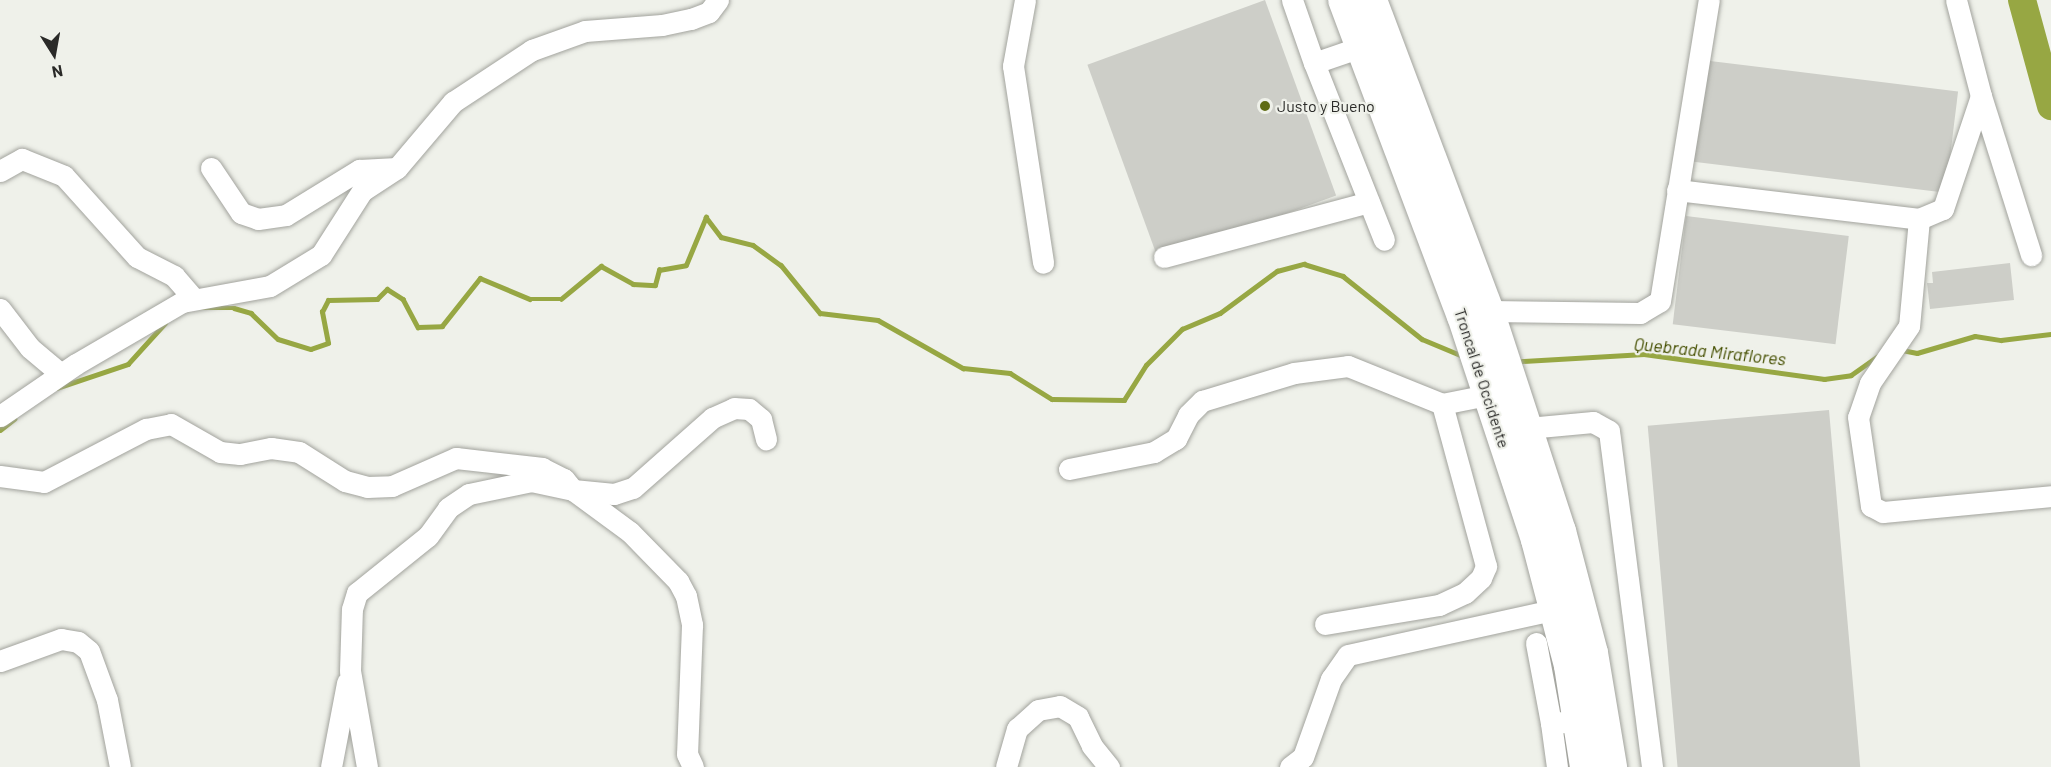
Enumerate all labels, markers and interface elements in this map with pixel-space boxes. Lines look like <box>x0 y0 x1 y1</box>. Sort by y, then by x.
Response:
north arrow <box>24 24 84 84</box>
text: N <box>51 62 65 82</box>
place label: Justo y Bueno <box>1277 96 1375 116</box>
marker: Justo y Bueno <box>1258 99 1272 113</box>
street label: Troncal de Occidente <box>1450 306 1514 450</box>
water label: Quebrada Miraflores <box>1633 332 1787 370</box>

